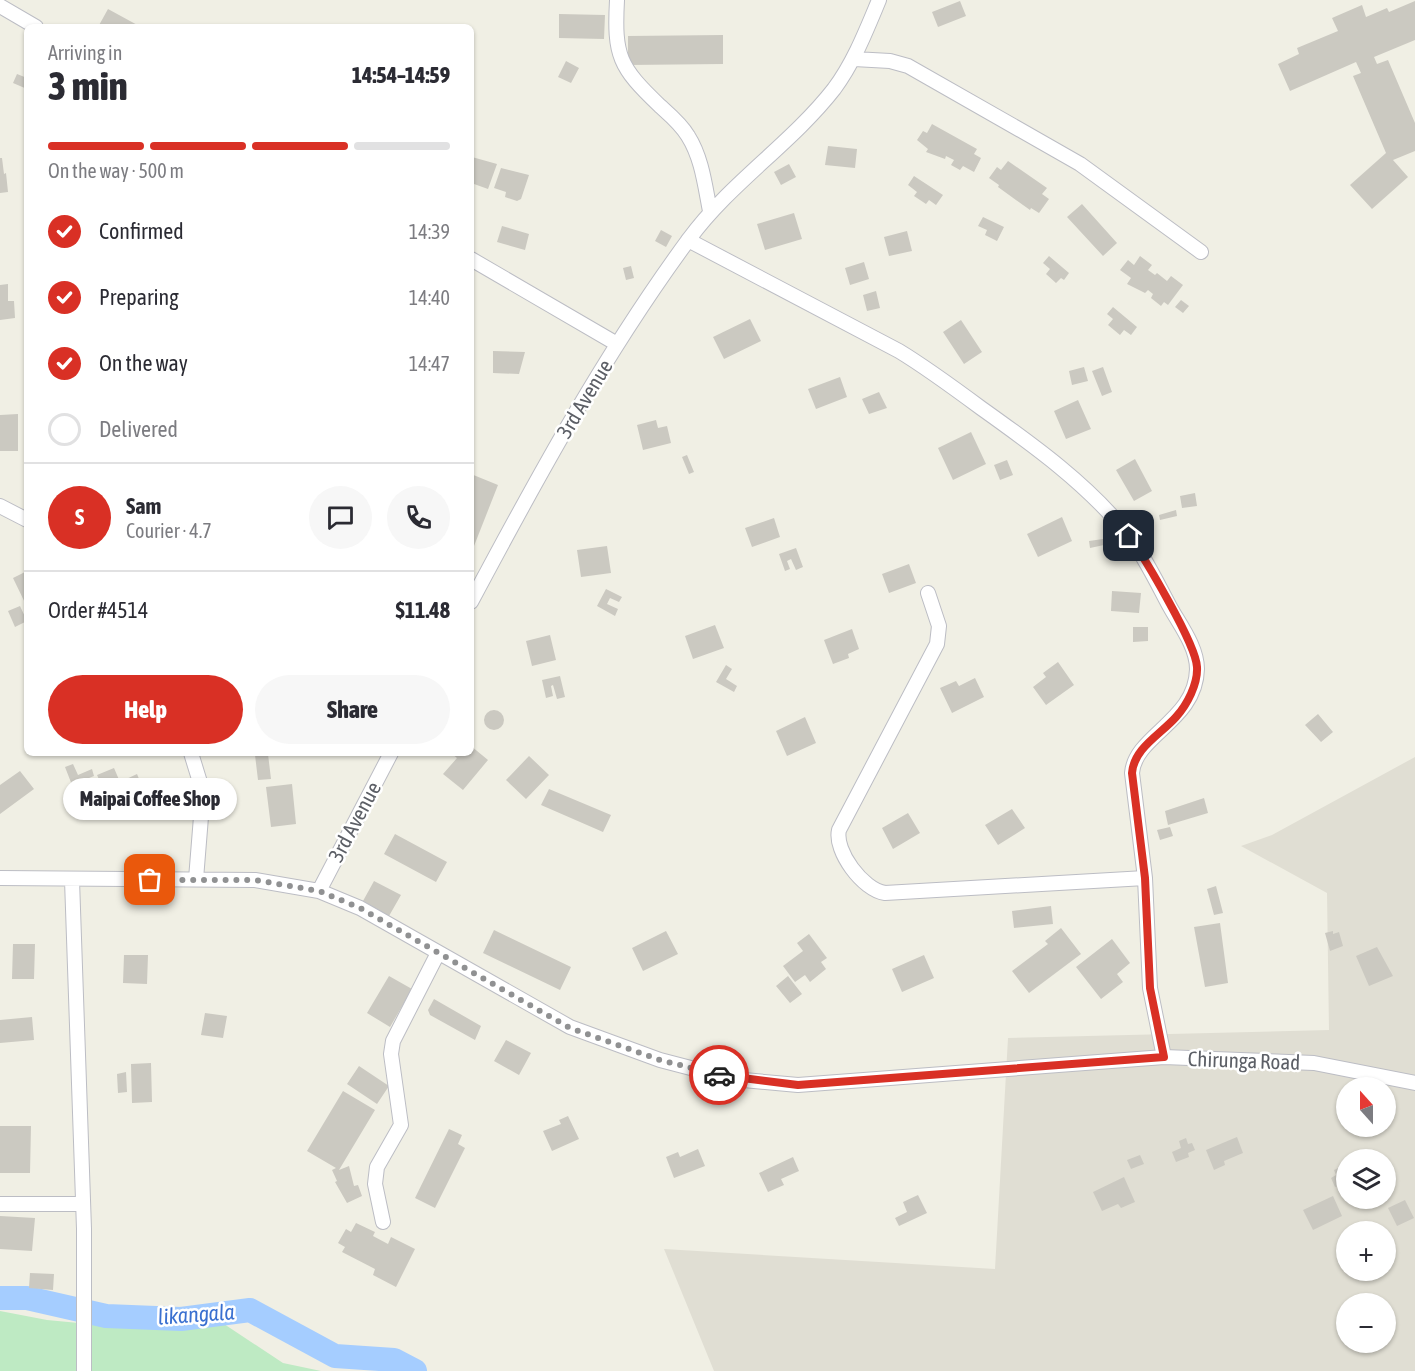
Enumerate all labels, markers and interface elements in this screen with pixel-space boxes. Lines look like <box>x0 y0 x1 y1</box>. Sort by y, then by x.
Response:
text: Arriving in <box>48 41 122 64</box>
text: 14:54–14:59 <box>352 62 450 88</box>
text: 3 min <box>48 64 128 108</box>
text: On the way · 500 m <box>48 159 184 182</box>
icon: check <box>48 215 81 248</box>
text: Confirmed <box>99 218 184 244</box>
text: 14:39 <box>409 220 450 243</box>
icon: check <box>48 281 81 314</box>
text: Preparing <box>99 284 179 310</box>
text: 14:40 <box>409 286 450 309</box>
icon: check <box>48 347 81 380</box>
text: On the way <box>99 350 188 376</box>
text: 14:47 <box>409 352 450 375</box>
street label: 3rd Avenue <box>551 355 617 442</box>
text: Delivered <box>99 416 178 442</box>
button: chat <box>309 486 372 549</box>
button: phone <box>387 486 450 549</box>
text: Sam <box>126 493 161 519</box>
text: S <box>75 504 84 530</box>
pin <box>1103 510 1154 561</box>
text: Courier · 4.7 <box>126 519 212 542</box>
icon: home <box>1112 519 1145 552</box>
text: Order #4514 <box>48 597 148 623</box>
text: $11.48 <box>395 597 450 623</box>
button: Help <box>48 675 243 744</box>
button: Share <box>255 675 450 744</box>
street label: 3rd Avenue <box>323 777 385 866</box>
callout: Maipai Coffee Shop <box>63 778 237 820</box>
text: Maipai Coffee Shop <box>80 787 220 810</box>
pin <box>124 854 175 905</box>
icon: bag <box>133 863 166 896</box>
courier <box>689 1045 749 1105</box>
street label: Chirunga Road <box>1187 1046 1301 1074</box>
icon: car <box>703 1059 736 1092</box>
north arrow <box>1336 1077 1396 1137</box>
map controls <box>1336 1077 1396 1353</box>
button: layers <box>1336 1149 1396 1209</box>
button: + <box>1336 1221 1396 1281</box>
button: − <box>1336 1293 1396 1353</box>
water label: likangala <box>157 1298 235 1330</box>

